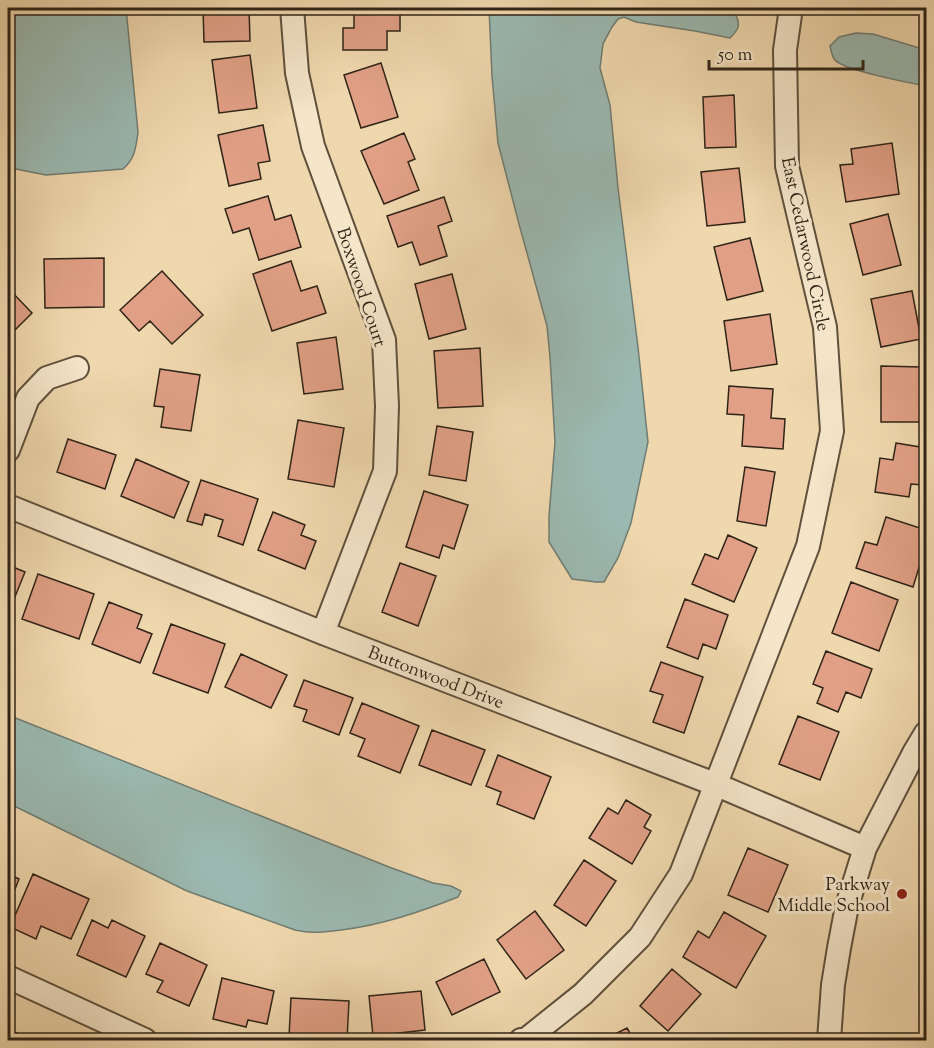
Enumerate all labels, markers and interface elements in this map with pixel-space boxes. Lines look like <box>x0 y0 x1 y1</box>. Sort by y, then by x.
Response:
scale bar <box>709 33 864 71</box>
text: 50 m <box>717 43 753 69</box>
street label: East Cedarwood Circle <box>773 155 835 334</box>
street label: Boxwood Court <box>329 225 392 351</box>
street label: Buttonwood Drive <box>363 641 507 717</box>
place label: Parkway Middle School <box>777 873 890 920</box>
marker: Parkway Middle School <box>895 887 909 901</box>

